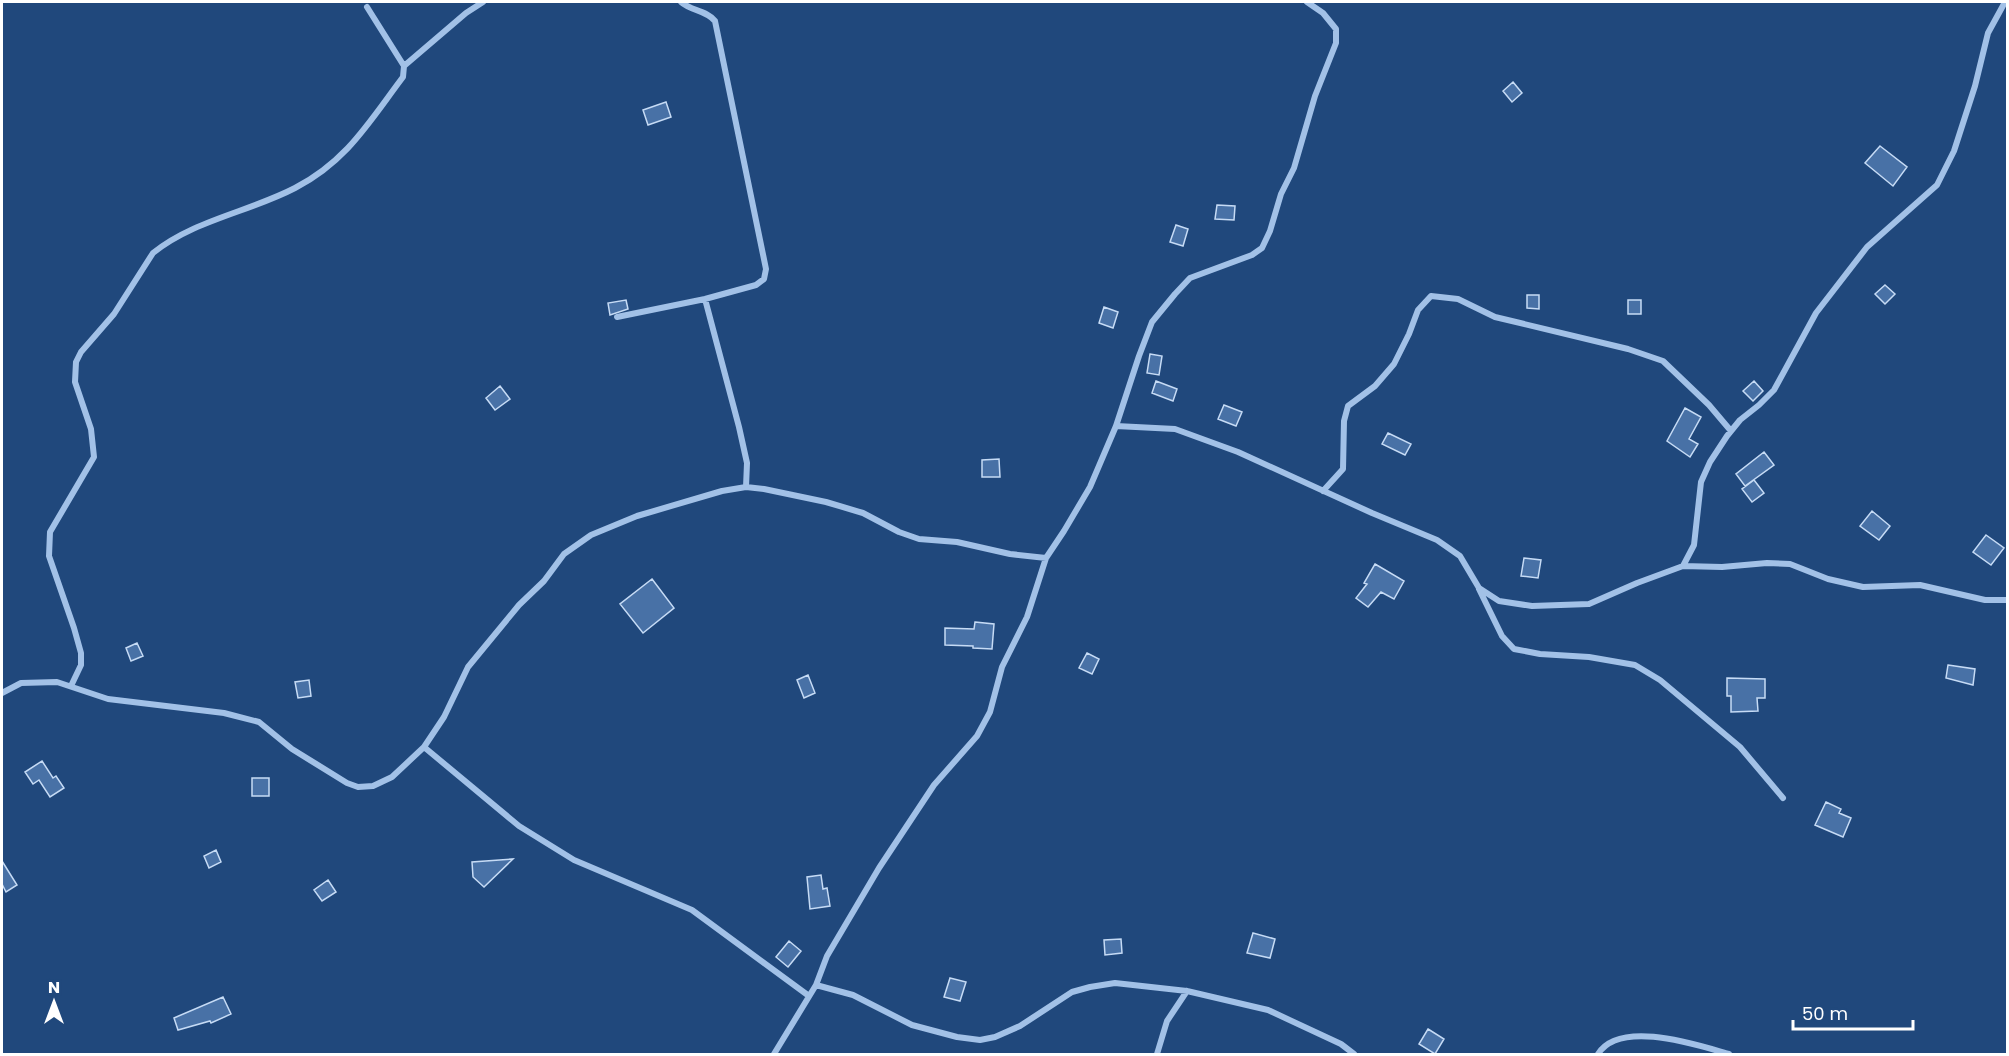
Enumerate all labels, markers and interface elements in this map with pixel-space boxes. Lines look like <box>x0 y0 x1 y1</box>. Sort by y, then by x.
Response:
north arrow <box>24 972 84 1032</box>
text: N <box>48 976 60 999</box>
scale bar <box>1793 993 1913 1031</box>
text: 50 m <box>1802 1001 1848 1026</box>

